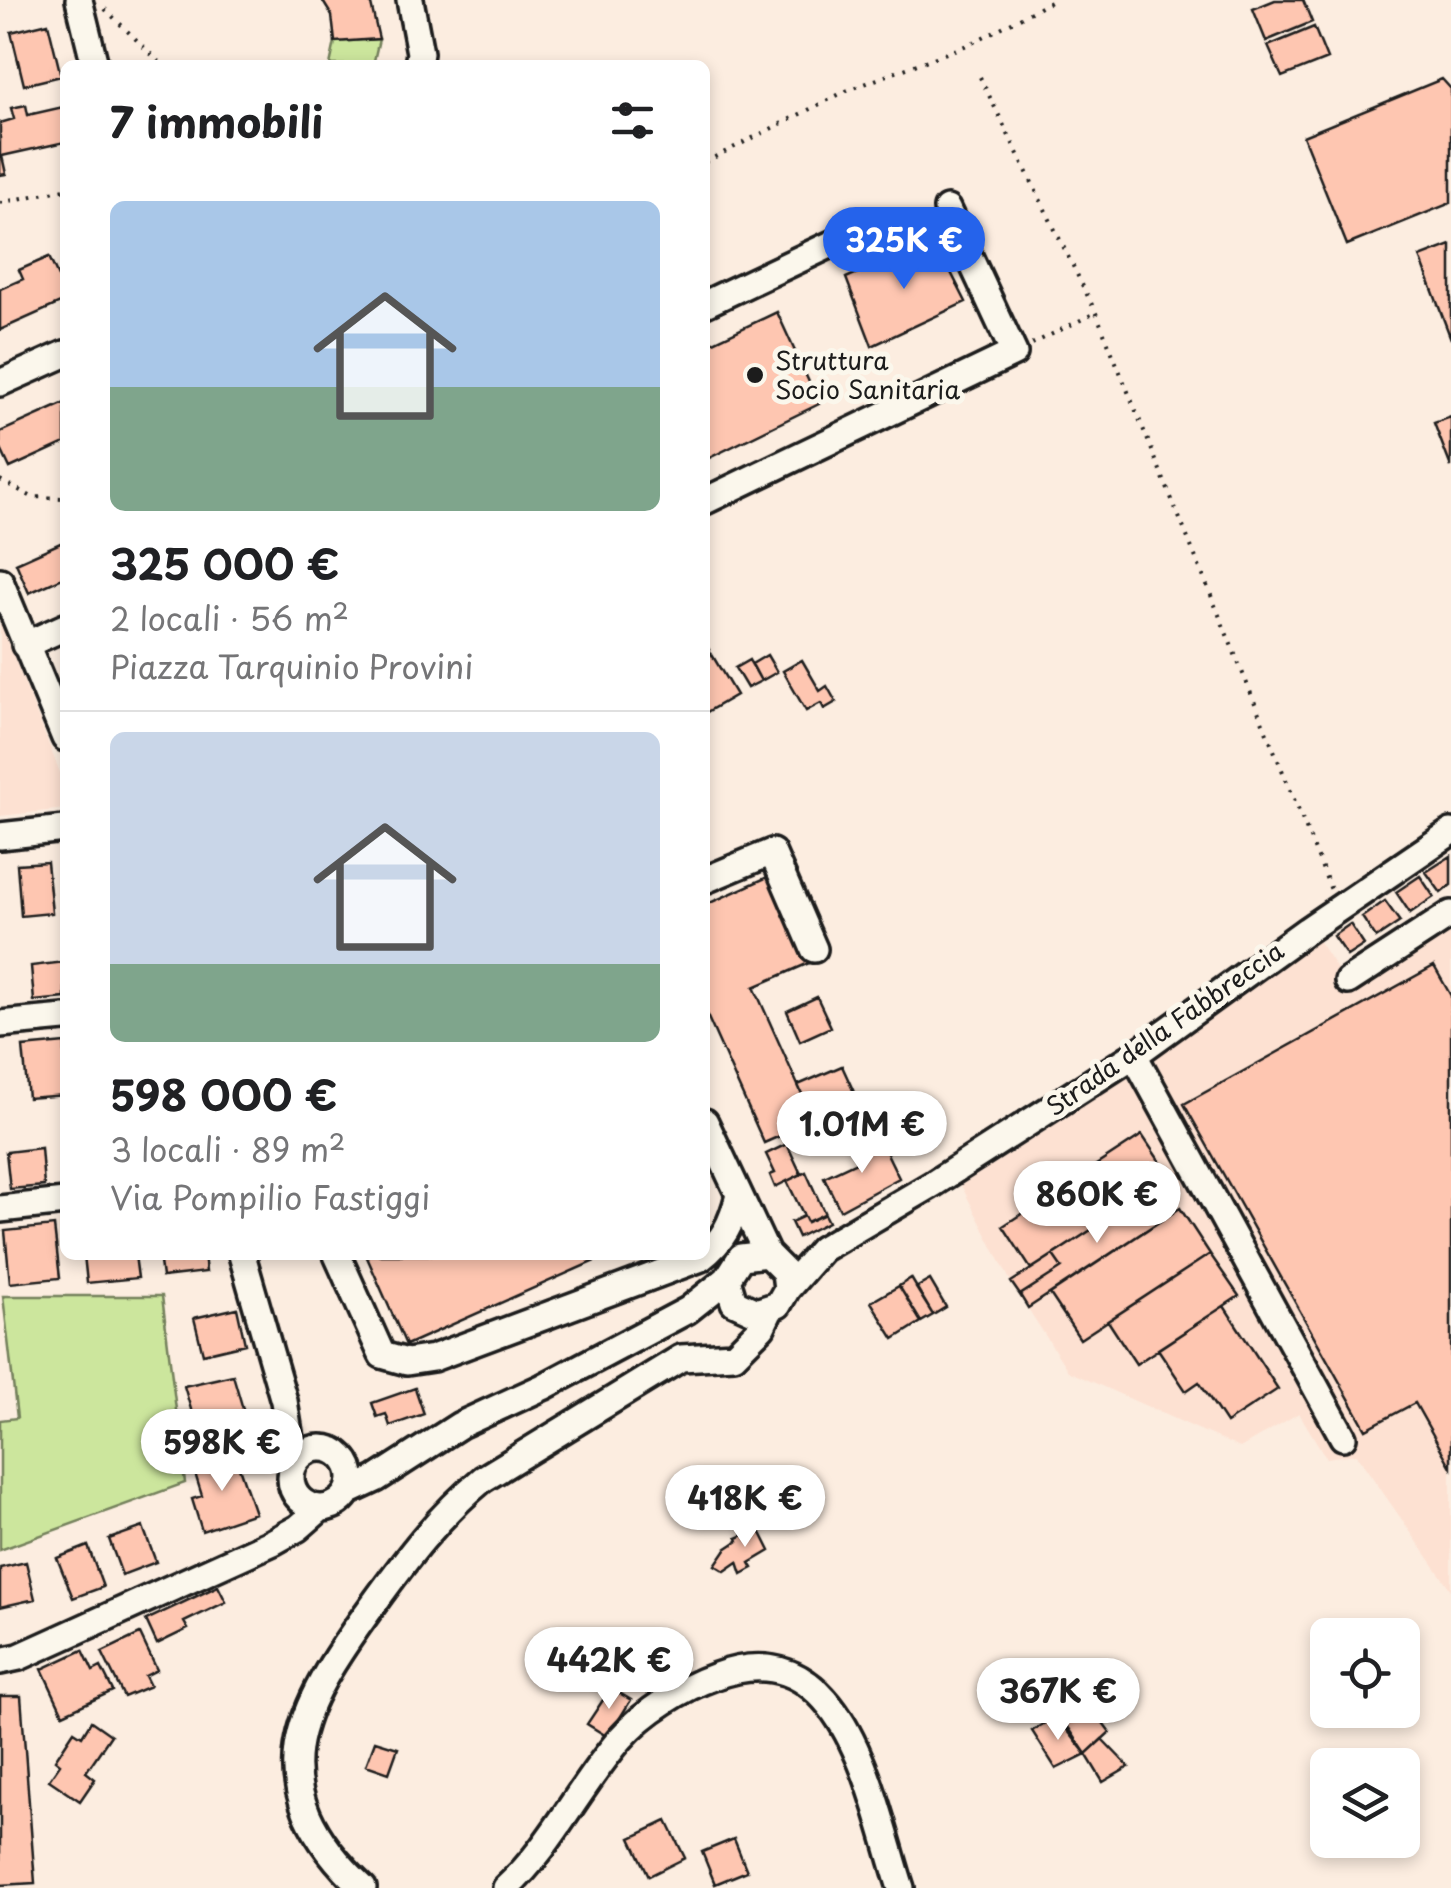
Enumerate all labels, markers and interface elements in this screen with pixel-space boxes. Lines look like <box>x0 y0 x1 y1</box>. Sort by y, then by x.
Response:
text: 7 immobili <box>110 89 323 152</box>
icon: filters <box>605 93 660 148</box>
pin: 325K € <box>823 207 985 292</box>
text: 325K € <box>845 215 963 263</box>
icon: home <box>295 266 475 446</box>
place label: Struttura Socio Sanitaria <box>775 341 960 408</box>
marker: Struttura Socio Sanitaria <box>744 364 766 386</box>
text: 325 000 € <box>110 531 340 594</box>
text: 2 locali · 56 m² <box>110 594 349 642</box>
text: Piazza Tarquinio Provini <box>110 642 474 690</box>
icon: home <box>295 797 475 977</box>
street label: Strada della Fabbreccia <box>1038 931 1292 1125</box>
text: 598 000 € <box>110 1062 338 1125</box>
pin: 1.01M € <box>770 1091 954 1176</box>
text: 1.01M € <box>799 1099 925 1147</box>
text: 3 locali · 89 m² <box>110 1125 346 1173</box>
pin: 860K € <box>1016 1161 1178 1246</box>
text: 860K € <box>1036 1169 1158 1217</box>
text: Via Pompilio Fastiggi <box>110 1173 430 1221</box>
pin: 598K € <box>141 1409 303 1494</box>
text: 598K € <box>163 1417 281 1465</box>
pin: 418K € <box>664 1465 826 1550</box>
text: 418K € <box>687 1473 803 1521</box>
map controls <box>1310 1618 1420 1858</box>
button: locate <box>1310 1618 1420 1728</box>
pin: 442K € <box>528 1627 690 1712</box>
text: 442K € <box>547 1635 672 1683</box>
pin: 367K € <box>977 1658 1139 1743</box>
text: 367K € <box>999 1666 1117 1714</box>
button: layers <box>1310 1748 1420 1858</box>

